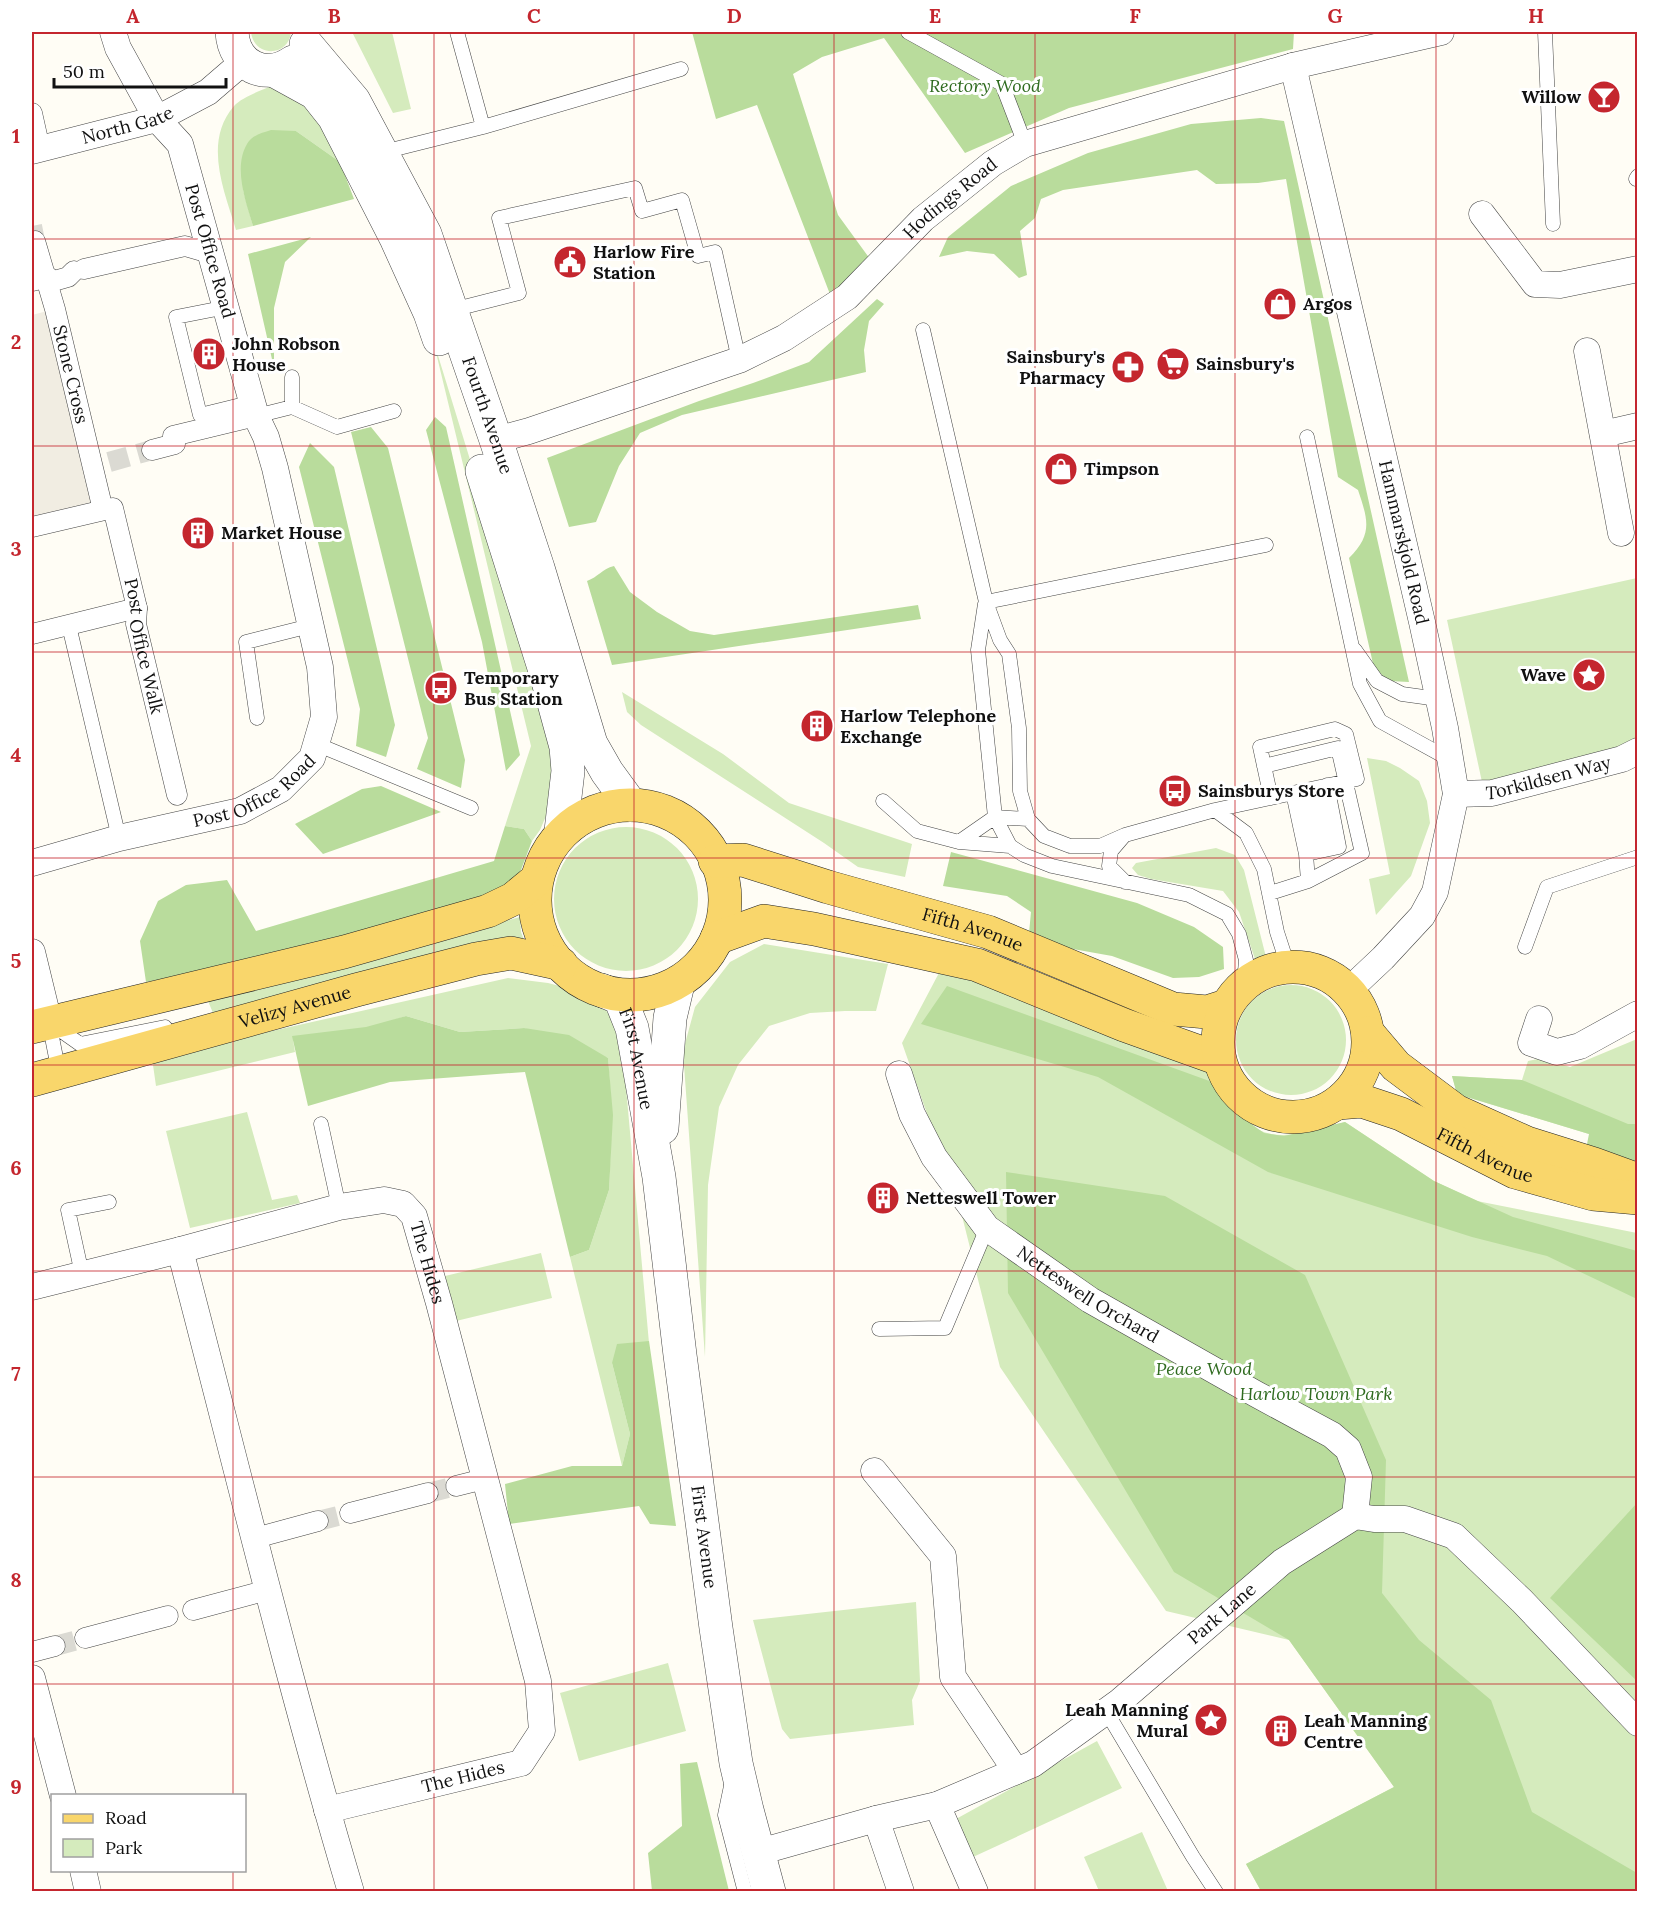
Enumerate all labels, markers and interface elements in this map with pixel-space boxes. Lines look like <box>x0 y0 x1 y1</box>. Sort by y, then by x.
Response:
text: A <box>126 3 140 28</box>
text: B <box>327 3 341 28</box>
text: C <box>527 3 541 28</box>
text: D <box>726 3 742 28</box>
text: E <box>929 3 941 28</box>
text: F <box>1129 3 1141 28</box>
text: G <box>1327 3 1343 28</box>
text: H <box>1528 3 1544 28</box>
scale bar <box>54 51 226 89</box>
text: 50 m <box>63 60 105 83</box>
park label: Rectory Wood <box>929 74 1041 97</box>
bar icon: Willow <box>1586 79 1622 115</box>
place label: Willow <box>1521 85 1581 108</box>
street label: North Gate <box>79 100 177 149</box>
text: 1 <box>12 123 20 148</box>
street label: Hodings Road <box>898 152 1002 244</box>
street label: Post Office Road <box>180 181 241 321</box>
place label: Harlow Fire Station <box>593 240 695 284</box>
public building icon: Harlow Fire Station <box>552 244 588 280</box>
shop icon: Argos <box>1262 286 1298 322</box>
place label: Argos <box>1303 292 1353 315</box>
street label: Stone Cross <box>48 323 94 426</box>
text: 2 <box>11 329 21 354</box>
place label: John Robson House <box>232 332 341 376</box>
building icon: John Robson House <box>191 336 227 372</box>
place label: Sainsbury's Pharmacy <box>1007 345 1105 389</box>
supermarket icon: Sainsbury's <box>1155 346 1191 382</box>
pharmacy icon: Sainsbury's Pharmacy <box>1110 349 1146 385</box>
place label: Sainsbury's <box>1196 352 1295 375</box>
street label: Fourth Avenue <box>457 353 518 477</box>
shop icon: Timpson <box>1043 451 1079 487</box>
place label: Timpson <box>1084 457 1160 480</box>
street label: Hammarskjold Road <box>1374 458 1434 627</box>
building icon: Market House <box>180 515 216 551</box>
place label: Market House <box>221 521 342 544</box>
text: 3 <box>10 536 22 561</box>
street label: Post Office Walk <box>119 576 169 716</box>
place icon: Wave <box>1571 657 1607 693</box>
place label: Wave <box>1521 663 1566 686</box>
place label: Temporary Bus Station <box>464 666 563 710</box>
bus stop icon: Temporary Bus Station <box>423 670 459 706</box>
place label: Harlow Telephone Exchange <box>840 704 997 748</box>
building icon: Harlow Telephone Exchange <box>799 708 835 744</box>
text: 4 <box>11 742 22 767</box>
street label: Post Office Road <box>191 749 320 832</box>
street label: Torkildsen Way <box>1485 750 1614 804</box>
bus stop icon: Sainsburys Store <box>1157 773 1193 809</box>
place label: Sainsburys Store <box>1198 779 1345 802</box>
street label: Fifth Avenue <box>920 902 1027 956</box>
text: 5 <box>11 948 22 973</box>
street label: Velizy Avenue <box>235 980 354 1033</box>
street label: First Avenue <box>614 1004 659 1112</box>
street label: Fifth Avenue <box>1433 1122 1536 1188</box>
text: 6 <box>10 1155 22 1180</box>
building icon: Netteswell Tower <box>865 1180 901 1216</box>
place label: Netteswell Tower <box>906 1186 1056 1209</box>
street label: The Hides <box>405 1219 451 1306</box>
street label: Netteswell Orchard <box>1013 1241 1163 1348</box>
park label: Peace Wood <box>1156 1357 1252 1380</box>
text: 7 <box>11 1361 21 1386</box>
park label: Harlow Town Park <box>1239 1382 1393 1405</box>
street label: First Avenue <box>686 1484 723 1590</box>
text: 8 <box>10 1567 22 1592</box>
street label: Park Lane <box>1182 1577 1261 1649</box>
place label: Leah Manning Mural <box>1065 1698 1189 1742</box>
place icon: Leah Manning Mural <box>1193 1702 1229 1738</box>
place label: Leah Manning Centre <box>1304 1709 1428 1753</box>
building icon: Leah Manning Centre <box>1263 1713 1299 1749</box>
street label: The Hides <box>419 1755 507 1798</box>
text: 9 <box>10 1774 22 1799</box>
legend <box>51 1794 246 1872</box>
text: Road <box>105 1806 147 1829</box>
text: Park <box>105 1836 143 1859</box>

